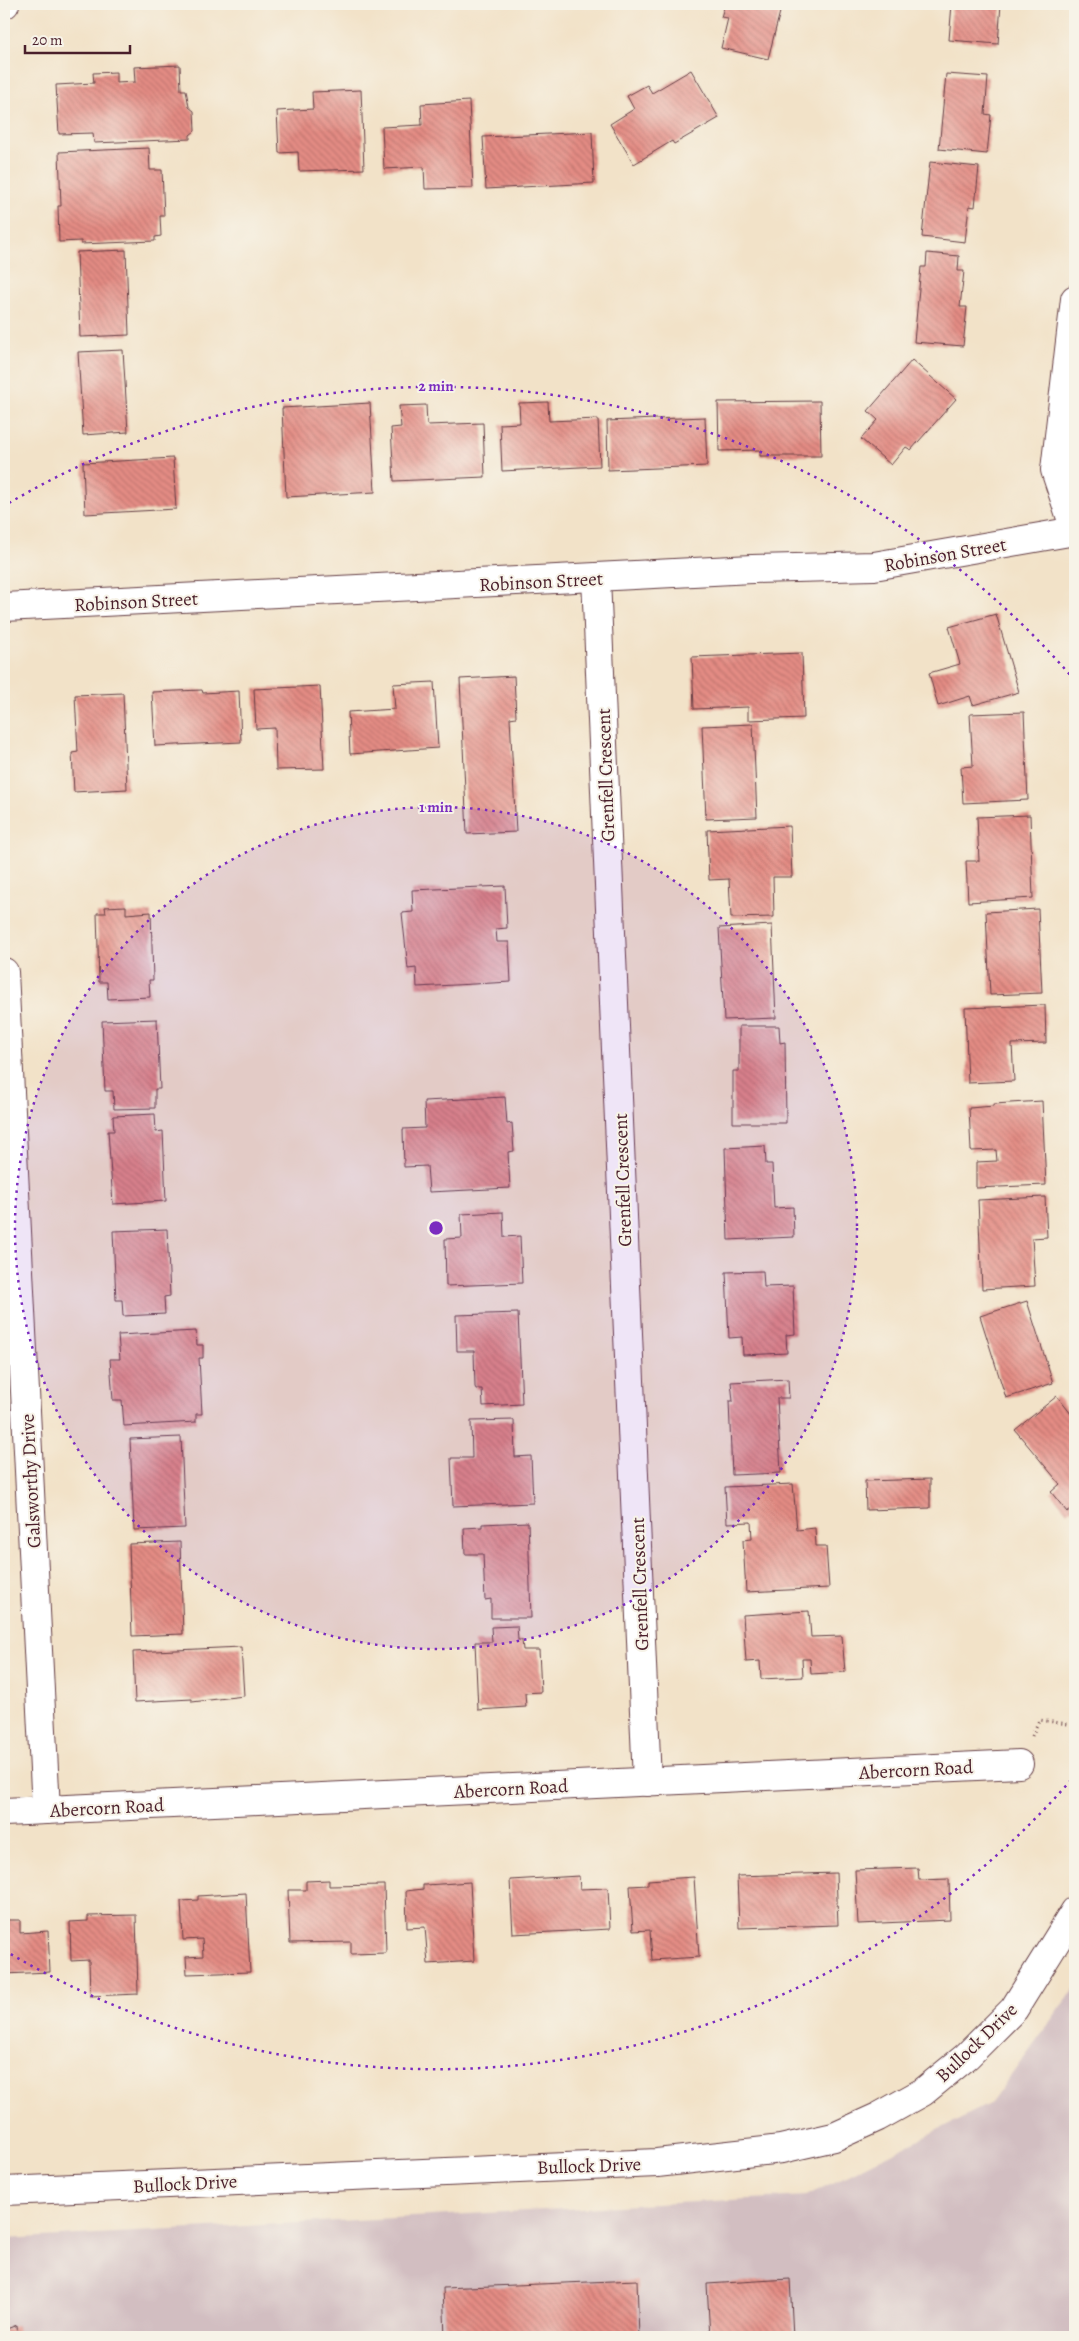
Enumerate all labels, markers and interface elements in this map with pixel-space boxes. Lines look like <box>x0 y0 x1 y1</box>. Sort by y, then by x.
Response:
scale bar <box>25 22 130 54</box>
text: 20 m <box>32 30 63 50</box>
text: 2 min <box>418 376 454 396</box>
street label: Robinson Street <box>882 531 1008 579</box>
street label: Robinson Street <box>478 566 604 598</box>
street label: Robinson Street <box>73 586 199 618</box>
street label: Grenfell Crescent <box>591 708 621 842</box>
text: 1 min <box>419 797 453 817</box>
street label: Grenfell Crescent <box>608 1113 638 1247</box>
centre of rings <box>427 1219 445 1237</box>
street label: Galsworthy Drive <box>14 1413 47 1549</box>
street label: Grenfell Crescent <box>625 1517 655 1651</box>
street label: Abercorn Road <box>857 1754 975 1786</box>
street label: Abercorn Road <box>452 1773 570 1805</box>
street label: Abercorn Road <box>48 1792 166 1824</box>
street label: Bullock Drive <box>930 1997 1023 2088</box>
street label: Bullock Drive <box>536 2151 642 2181</box>
street label: Bullock Drive <box>132 2168 238 2200</box>

